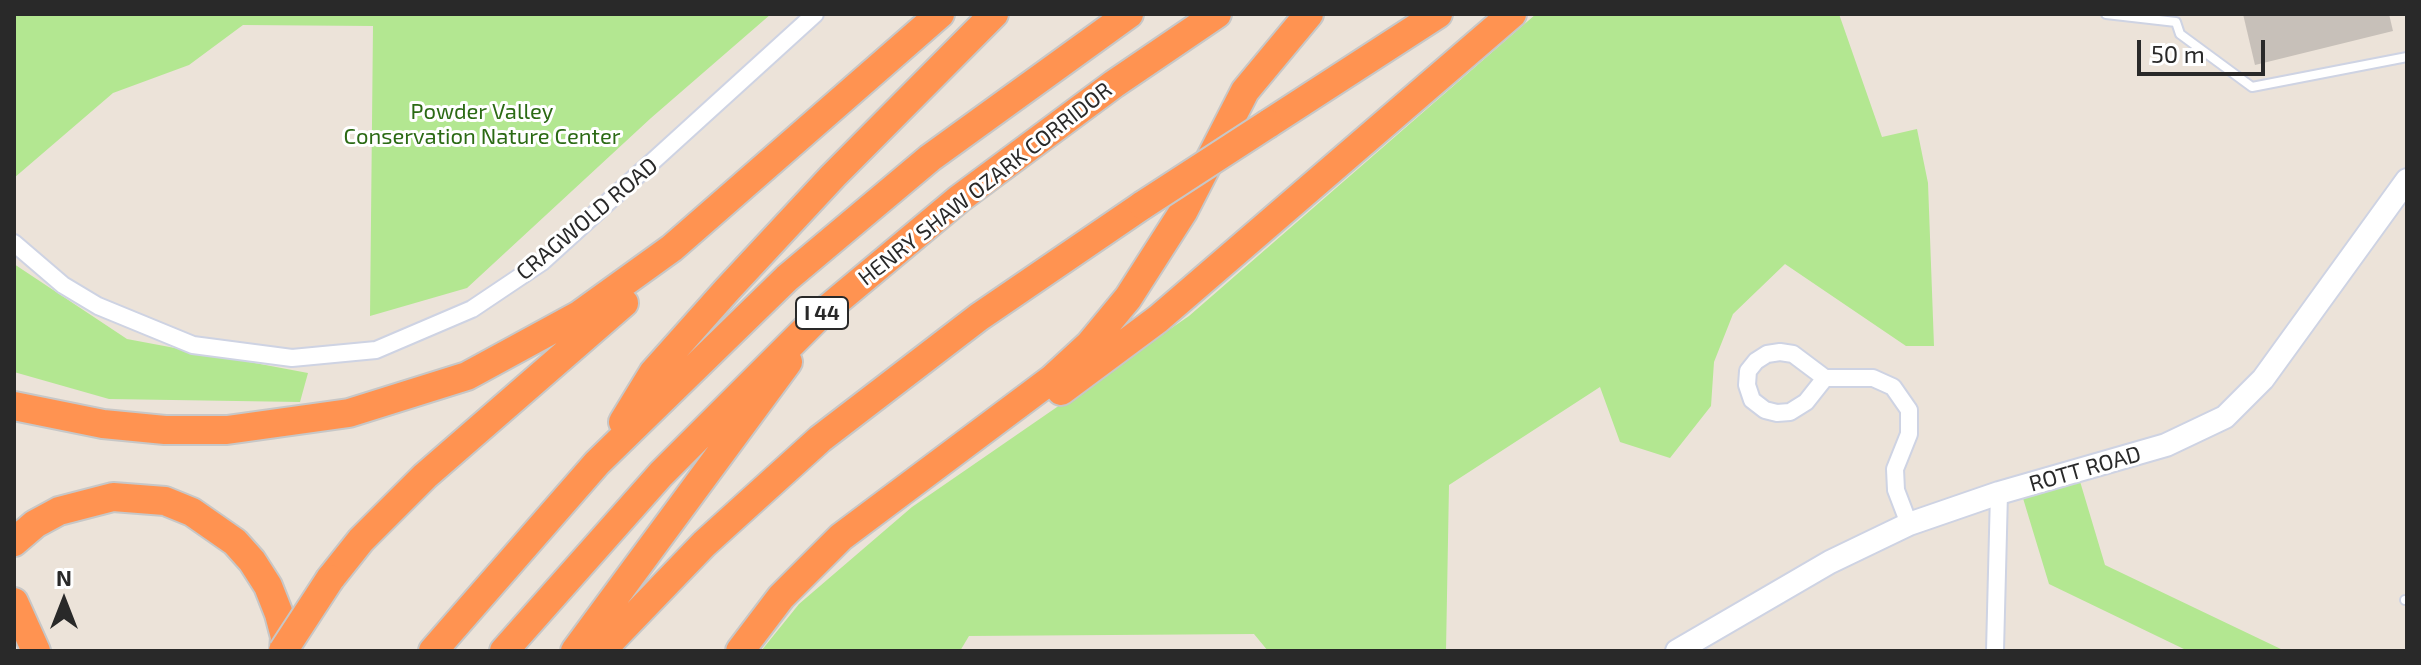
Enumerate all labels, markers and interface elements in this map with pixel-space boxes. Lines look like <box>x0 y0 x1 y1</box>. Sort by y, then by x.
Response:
scale bar <box>2141 24 2269 74</box>
text: 50 m <box>2151 39 2205 68</box>
street label: HENRY SHAW OZARK CORRIDOR <box>853 77 1117 291</box>
park label: Powder Valley Conservation Nature Center <box>343 99 621 150</box>
street label: CRAGWOLD ROAD <box>511 152 663 286</box>
road number: I 44 <box>796 297 848 329</box>
street label: ROTT ROAD <box>2026 440 2144 498</box>
north arrow <box>24 561 104 641</box>
text: N <box>56 564 72 590</box>

